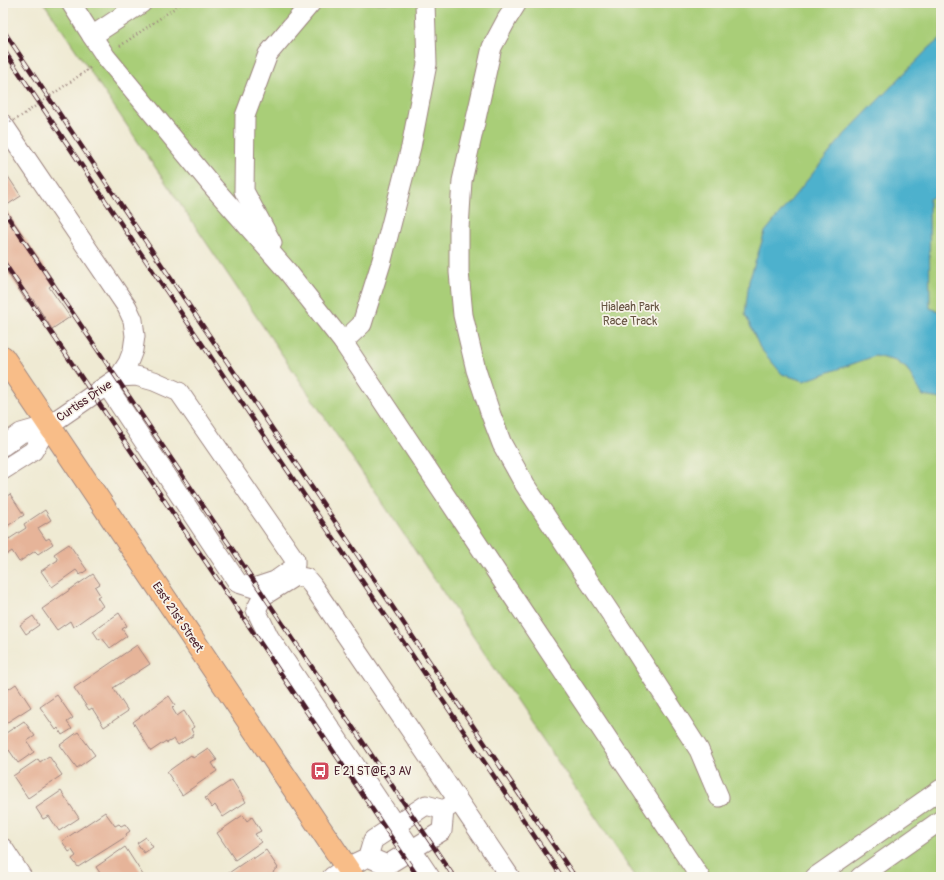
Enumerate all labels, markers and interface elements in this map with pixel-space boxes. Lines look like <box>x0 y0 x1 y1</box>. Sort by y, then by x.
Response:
park label: Hialeah Park Race Track <box>601 300 659 329</box>
street label: Curtiss Drive <box>54 377 115 425</box>
street label: East 21st Street <box>149 579 207 655</box>
bus stop icon: E 21 ST@E 3 AV <box>309 760 331 782</box>
place label: E 21 ST@E 3 AV <box>334 764 412 779</box>

